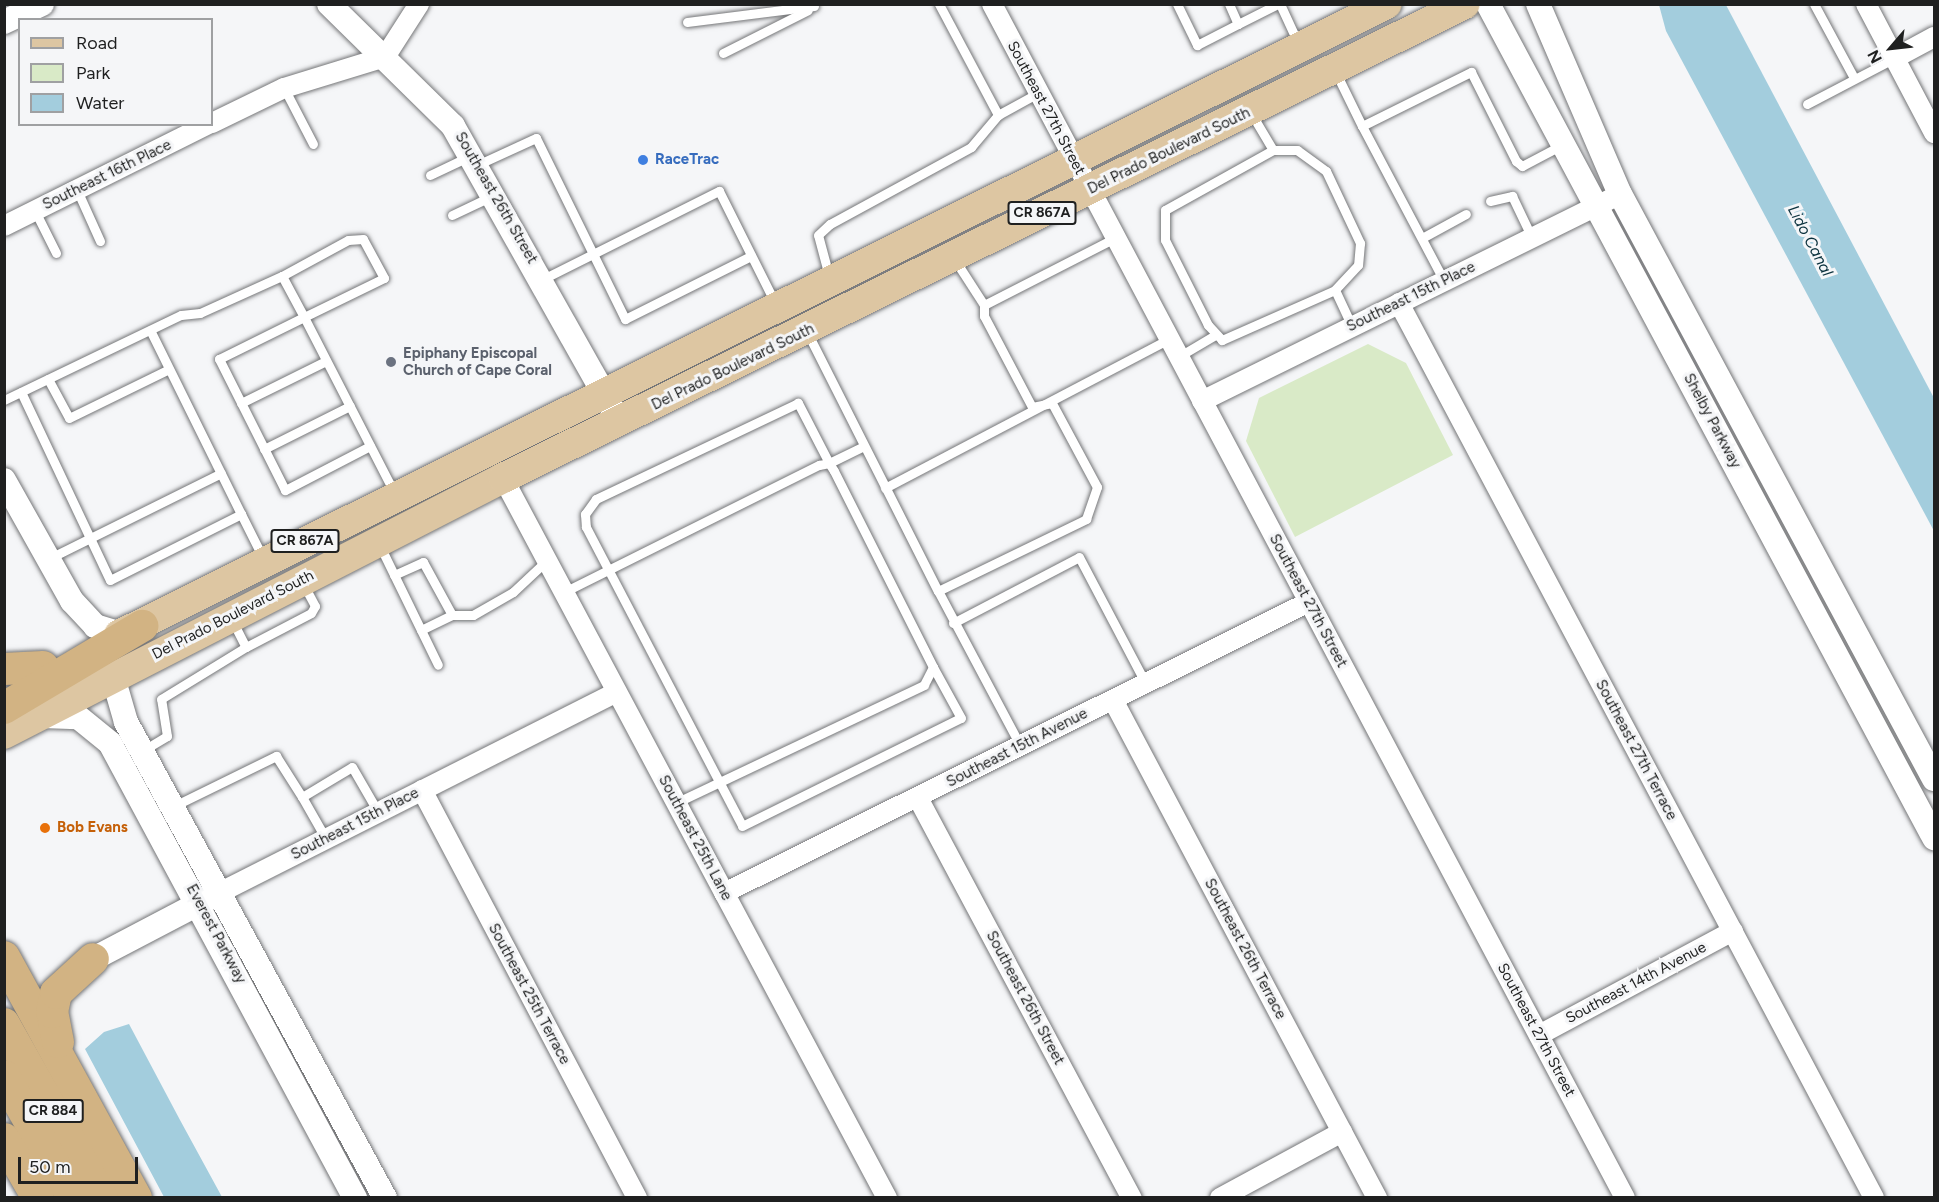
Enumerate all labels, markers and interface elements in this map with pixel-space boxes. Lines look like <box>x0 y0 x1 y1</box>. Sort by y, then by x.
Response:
legend <box>18 18 213 126</box>
north arrow <box>1861 18 1921 78</box>
text: Road <box>76 32 117 54</box>
street label: Southeast 27th Street <box>1003 38 1089 178</box>
text: N <box>1863 47 1886 67</box>
text: Park <box>76 62 110 84</box>
text: Water <box>76 92 124 114</box>
street label: Del Prado Boulevard South <box>1085 104 1253 198</box>
street label: Southeast 26th Street <box>451 129 541 267</box>
street label: Southeast 16th Place <box>40 136 174 214</box>
place label: RaceTrac <box>655 151 719 169</box>
marker: RaceTrac <box>636 153 650 167</box>
road number: CR 867A <box>1008 202 1076 224</box>
water label: Lido Canal <box>1783 202 1837 280</box>
street label: Southeast 15th Place <box>1344 258 1478 336</box>
street label: Del Prado Boulevard South <box>649 320 817 414</box>
place label: Epiphany Episcopal Church of Cape Coral <box>403 344 552 379</box>
marker: Epiphany Episcopal Church of Cape Coral <box>384 355 398 369</box>
street label: Shelby Parkway <box>1679 371 1745 471</box>
road number: CR 867A <box>270 530 340 552</box>
street label: Southeast 27th Street <box>1265 531 1351 671</box>
street label: Del Prado Boulevard South <box>149 566 317 664</box>
street label: Southeast 27th Terrace <box>1591 677 1681 823</box>
street label: Southeast 15th Avenue <box>943 705 1091 791</box>
street label: Southeast 25th Lane <box>654 772 736 904</box>
street label: Southeast 15th Place <box>288 784 422 864</box>
place label: Bob Evans <box>57 819 128 837</box>
marker: Bob Evans <box>38 821 52 835</box>
street label: Southeast 26th Terrace <box>1200 876 1290 1022</box>
street label: Everest Parkway <box>182 881 250 987</box>
street label: Southeast 25th Terrace <box>484 920 574 1068</box>
street label: Southeast 26th Street <box>982 928 1068 1068</box>
street label: Southeast 14th Avenue <box>1563 938 1709 1028</box>
street label: Southeast 27th Street <box>1493 960 1579 1100</box>
road number: CR 884 <box>22 1100 84 1122</box>
scale bar <box>21 1145 141 1183</box>
text: 50 m <box>29 1156 71 1178</box>

